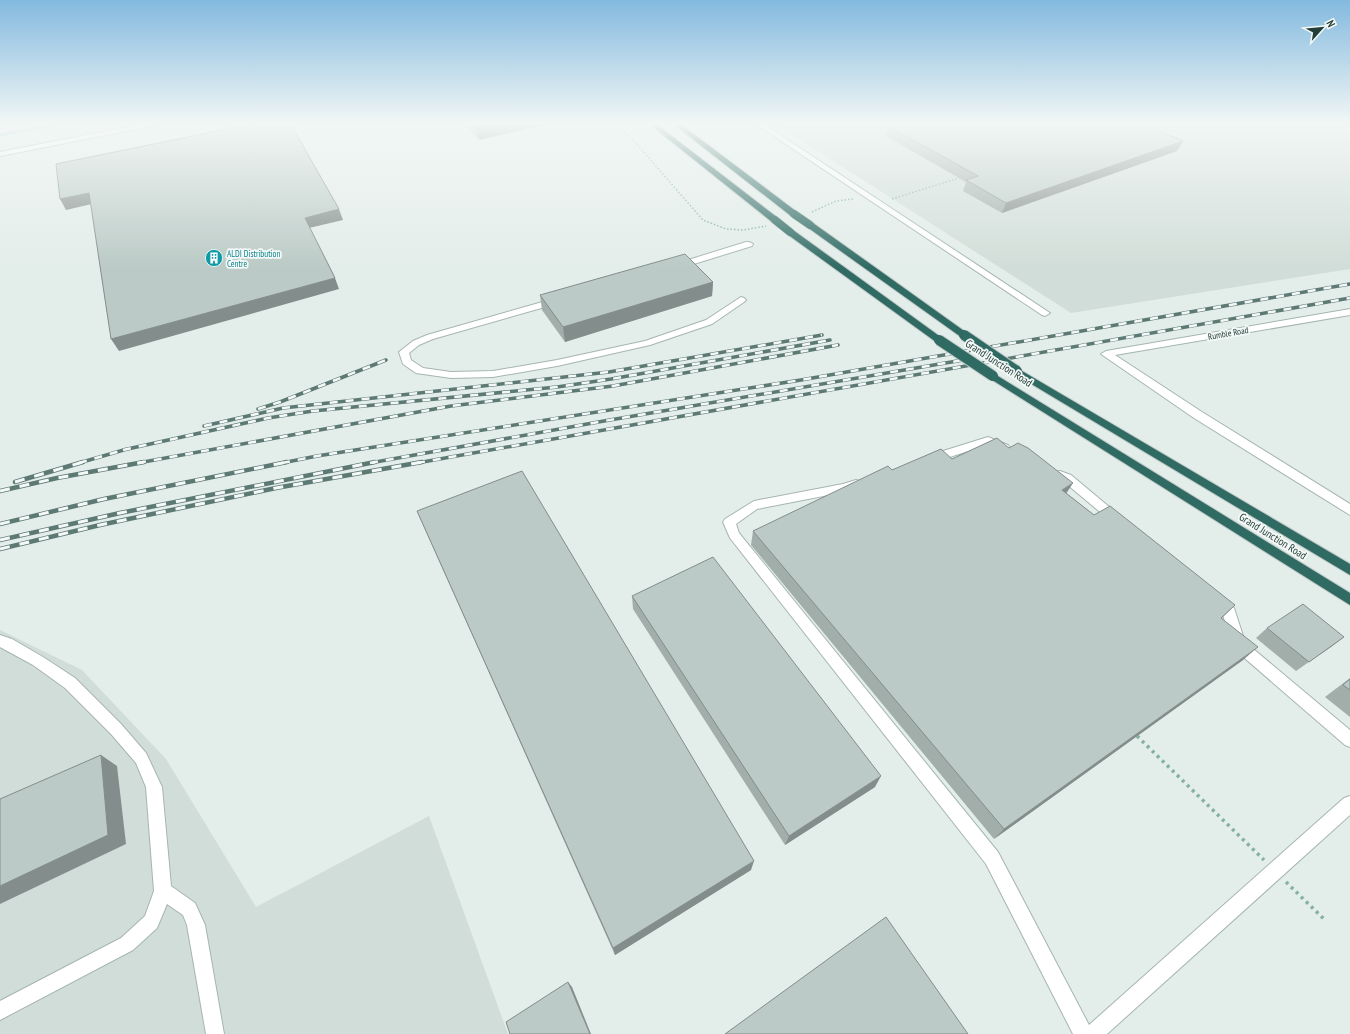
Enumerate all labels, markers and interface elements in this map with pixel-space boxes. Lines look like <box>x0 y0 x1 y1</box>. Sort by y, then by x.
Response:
north arrow <box>1302 8 1342 48</box>
text: N <box>1323 18 1339 29</box>
building icon: ALDI Distribution Centre <box>204 248 224 268</box>
place label: ALDI Distribution Centre <box>227 248 280 269</box>
street label: Rumble Road <box>1207 324 1249 342</box>
street label: Grand Junction Road <box>963 336 1035 390</box>
street label: Grand Junction Road <box>1237 510 1310 562</box>

